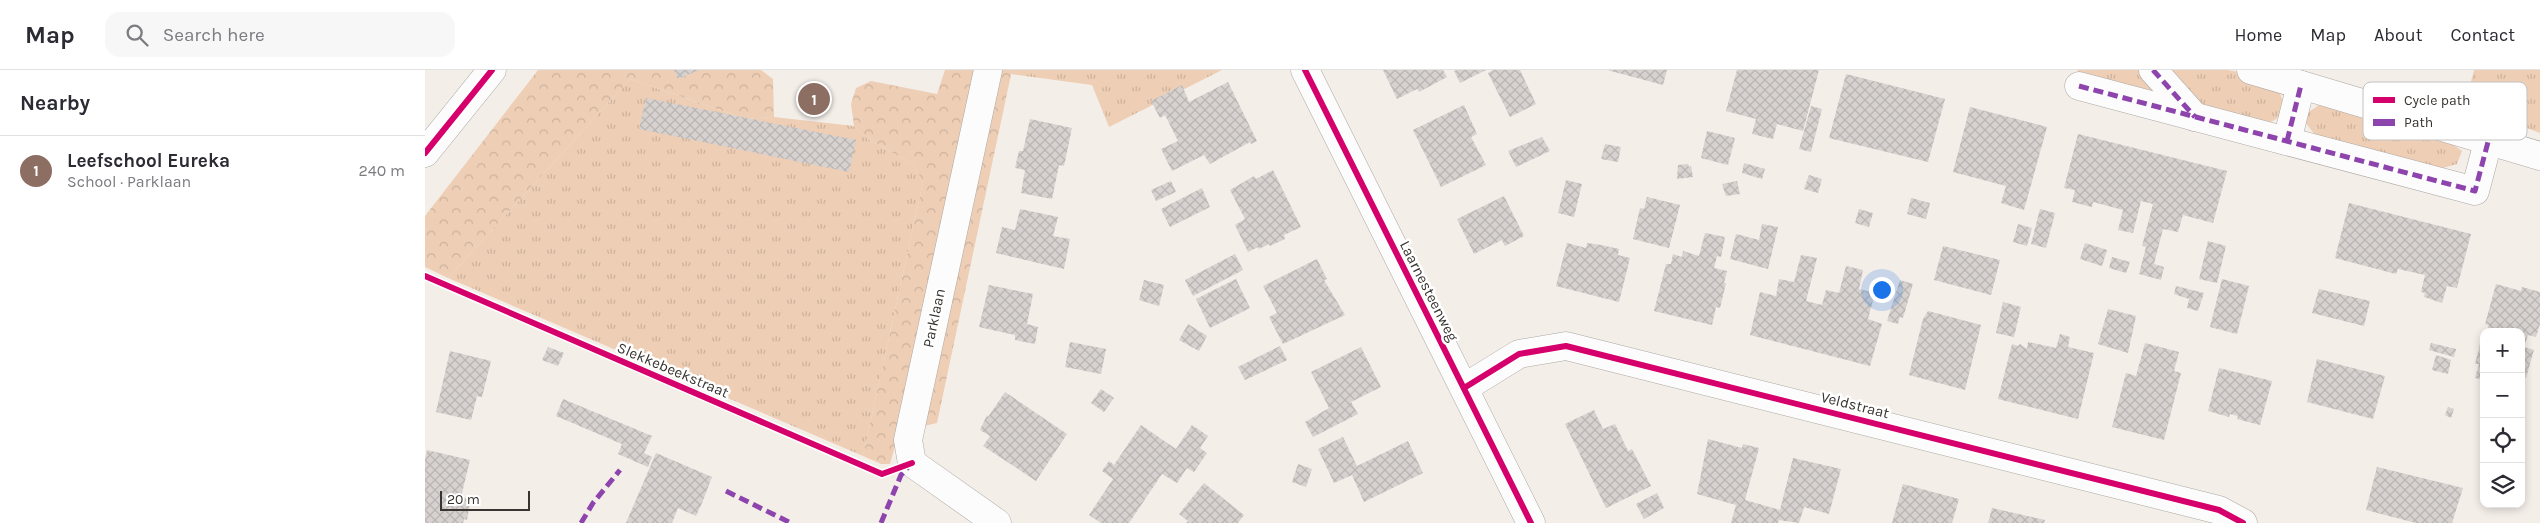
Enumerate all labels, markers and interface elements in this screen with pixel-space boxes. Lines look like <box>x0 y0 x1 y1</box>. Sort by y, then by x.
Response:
search box <box>105 12 455 57</box>
text: Map <box>25 21 75 49</box>
icon: search <box>123 21 151 49</box>
text: Search here <box>163 24 265 46</box>
text: Home <box>2234 24 2282 46</box>
text: Map <box>2310 24 2346 46</box>
text: About <box>2374 24 2423 46</box>
text: Contact <box>2451 24 2515 46</box>
pin: 1 <box>798 80 830 118</box>
legend <box>2363 82 2527 140</box>
text: Nearby <box>20 91 90 115</box>
text: Cycle path <box>2404 92 2470 109</box>
text: Path <box>2404 114 2433 131</box>
text: Leefschool Eureka <box>67 150 230 172</box>
text: 1 <box>33 161 39 180</box>
text: 240 m <box>359 161 405 180</box>
text: School · Parklaan <box>67 172 191 191</box>
street label: Laarnesteenweg <box>1396 238 1462 345</box>
your location <box>1869 277 1895 303</box>
street label: Parklaan <box>919 287 949 349</box>
map controls <box>2480 328 2525 508</box>
button: + <box>2480 328 2525 373</box>
street label: Slekkebeekstraat <box>615 338 732 402</box>
button: − <box>2480 373 2525 418</box>
street label: Veldstraat <box>1819 388 1891 422</box>
button: locate <box>2480 418 2525 463</box>
button: layers <box>2480 463 2525 508</box>
scale bar <box>440 488 530 511</box>
text: 20 m <box>447 491 480 508</box>

